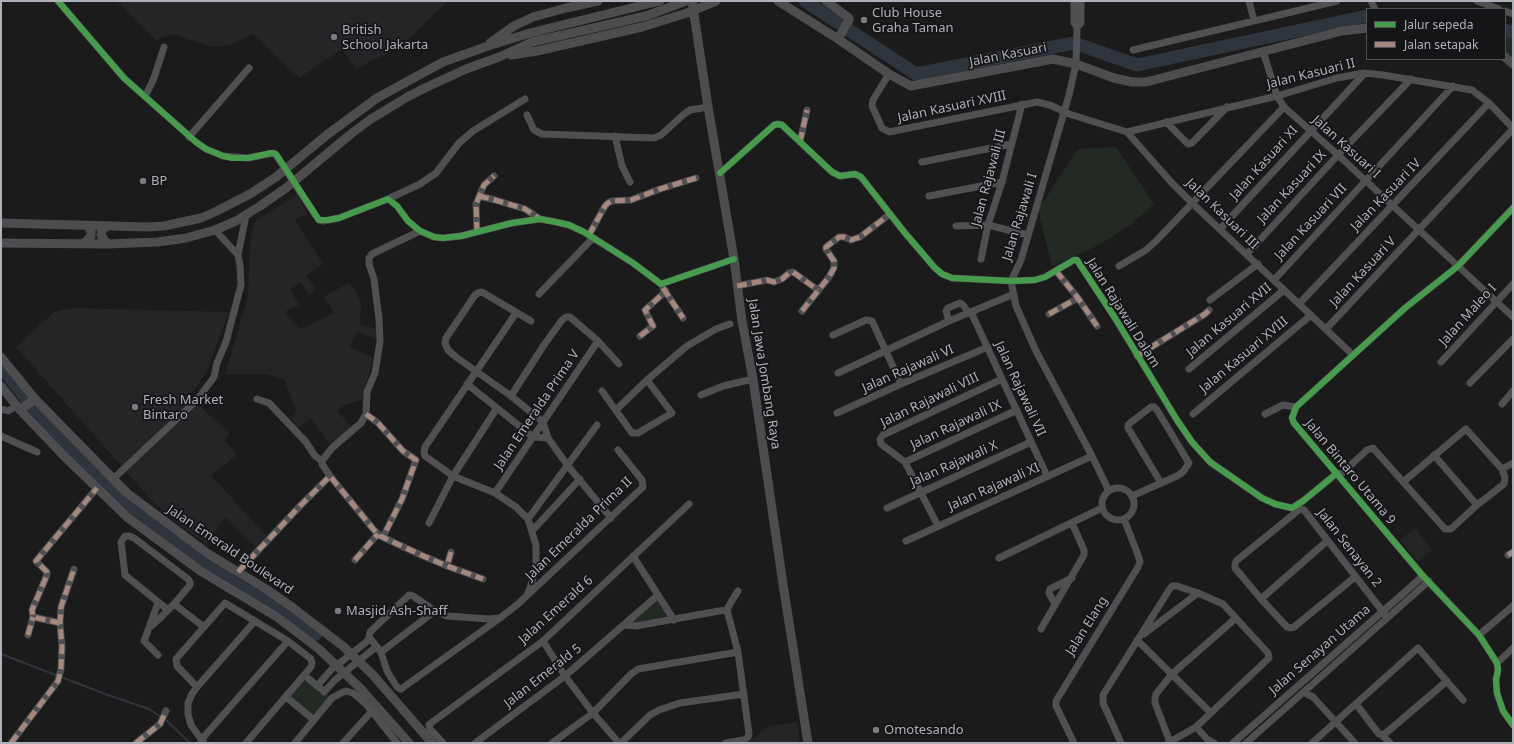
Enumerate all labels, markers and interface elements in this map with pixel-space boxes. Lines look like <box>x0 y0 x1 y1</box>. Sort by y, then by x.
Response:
place label: Club House Graha Taman <box>872 5 954 36</box>
legend <box>1366 8 1506 60</box>
marker: Club House Graha Taman <box>859 15 869 25</box>
text: Jalur sepeda <box>1404 16 1473 33</box>
place label: British School Jakarta <box>342 22 428 53</box>
marker: British School Jakarta <box>329 32 339 42</box>
text: Jalan setapak <box>1404 36 1478 53</box>
street label: Jalan Kasuari <box>968 40 1048 70</box>
street label: Jalan Kasuari II <box>1265 55 1357 93</box>
street label: Jalan Kasuari XVIII <box>896 88 1008 126</box>
street label: Jalan Kasuari I <box>1309 112 1383 182</box>
street label: Jalan Kasuari XI <box>1227 123 1301 203</box>
street label: Jalan Rajawali III <box>969 128 1009 228</box>
street label: Jalan Kasuari IX <box>1254 147 1330 227</box>
street label: Jalan Kasuari IV <box>1348 156 1424 234</box>
street label: Jalan Rajawali I <box>999 171 1041 263</box>
place label: BP <box>151 173 167 189</box>
street label: Jalan Kasuari III <box>1182 175 1262 253</box>
marker: BP <box>138 176 148 186</box>
street label: Jalan Kasuari VII <box>1272 181 1350 263</box>
street label: Jalan Kasuari V <box>1327 234 1399 310</box>
street label: Jalan Rajawali Dalam <box>1083 255 1163 371</box>
street label: Jalan Kasuari XVII <box>1183 280 1275 360</box>
street label: Jalan Maleo I <box>1436 281 1500 349</box>
street label: Jalan Jawa Jombang Raya <box>744 298 784 450</box>
street label: Jalan Kasuari XVIII <box>1197 313 1291 397</box>
street label: Jalan Rajawali VII <box>991 339 1049 439</box>
street label: Jalan Rajawali VI <box>860 342 956 396</box>
street label: Jalan Emeralda Prima V <box>491 347 583 473</box>
street label: Jalan Rajawali VIII <box>878 369 982 431</box>
place label: Fresh Market Bintaro <box>143 392 223 423</box>
street label: Jalan Rajawali IX <box>908 397 1004 453</box>
marker: Fresh Market Bintaro <box>130 402 140 412</box>
street label: Jalan Bintaro Utama 9 <box>1301 416 1399 528</box>
street label: Jalan Rajawali X <box>908 438 1000 490</box>
street label: Jalan Rajawali XI <box>946 460 1042 514</box>
street label: Jalan Emeralda Prima II <box>522 474 636 584</box>
street label: Jalan Emerald Boulevard <box>164 502 296 598</box>
street label: Jalan Senayan 2 <box>1313 506 1385 590</box>
street label: Jalan Emerald 6 <box>516 573 596 647</box>
street label: Jalan Elang <box>1063 594 1111 658</box>
street label: Jalan Senayan Utama <box>1266 602 1374 698</box>
place label: Masjid Ash-Shaff <box>346 603 448 619</box>
marker: Masjid Ash-Shaff <box>333 606 343 616</box>
street label: Jalan Emerald 5 <box>501 641 585 711</box>
place label: Omotesando <box>884 722 964 738</box>
marker: Omotesando <box>871 725 881 735</box>

